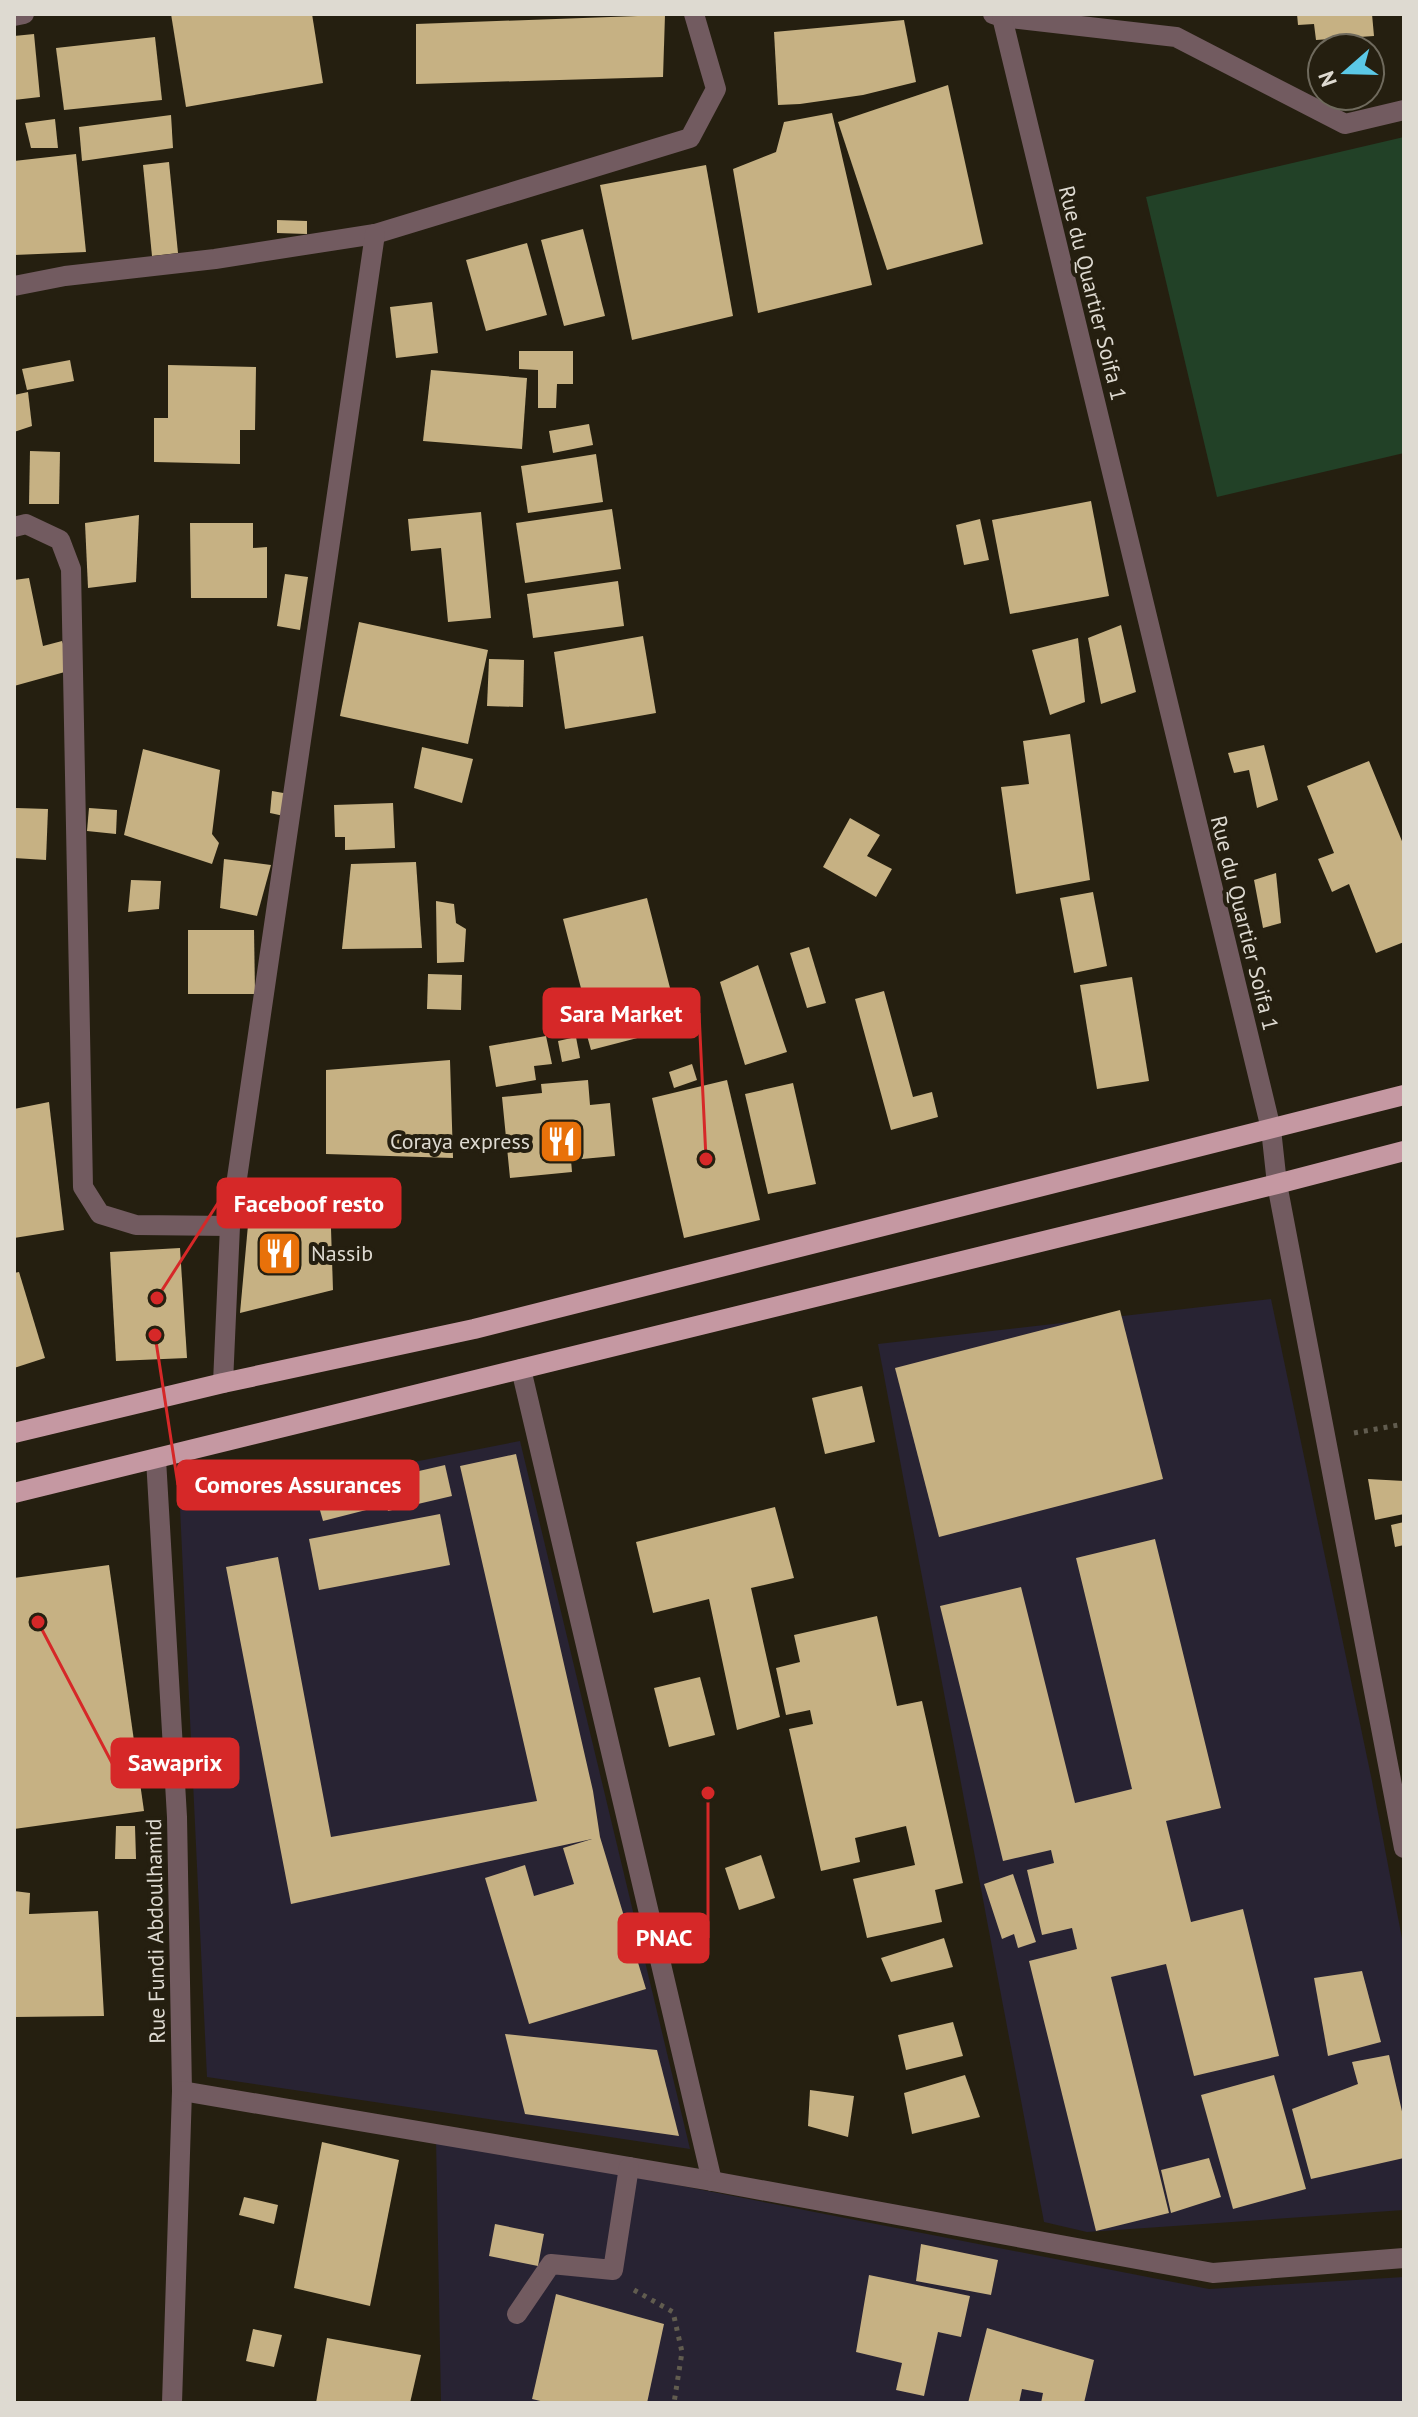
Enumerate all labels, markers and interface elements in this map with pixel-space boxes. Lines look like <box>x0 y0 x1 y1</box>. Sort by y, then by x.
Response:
north arrow <box>1306 32 1386 112</box>
text: N <box>1312 67 1343 90</box>
street label: Rue du Quartier Soifa 1 <box>1053 183 1133 403</box>
street label: Rue du Quartier Soifa 1 <box>1205 813 1285 1033</box>
callout: Sara Market <box>544 989 699 1037</box>
text: Sara Market <box>560 998 683 1029</box>
restaurant icon: Coraya express <box>537 1117 585 1165</box>
place label: Coraya express <box>390 1127 530 1155</box>
callout: Faceboof resto <box>218 1179 400 1227</box>
text: Faceboof resto <box>234 1188 384 1219</box>
restaurant icon: Nassib <box>256 1229 304 1277</box>
place label: Nassib <box>311 1239 373 1267</box>
callout: Comores Assurances <box>178 1461 418 1509</box>
text: Comores Assurances <box>195 1469 401 1500</box>
callout: Sawaprix <box>112 1739 238 1787</box>
text: Sawaprix <box>128 1747 223 1778</box>
street label: Rue Fundi Abdoulhamid <box>139 1818 171 2044</box>
callout: PNAC <box>619 1914 708 1962</box>
text: PNAC <box>636 1922 692 1953</box>

